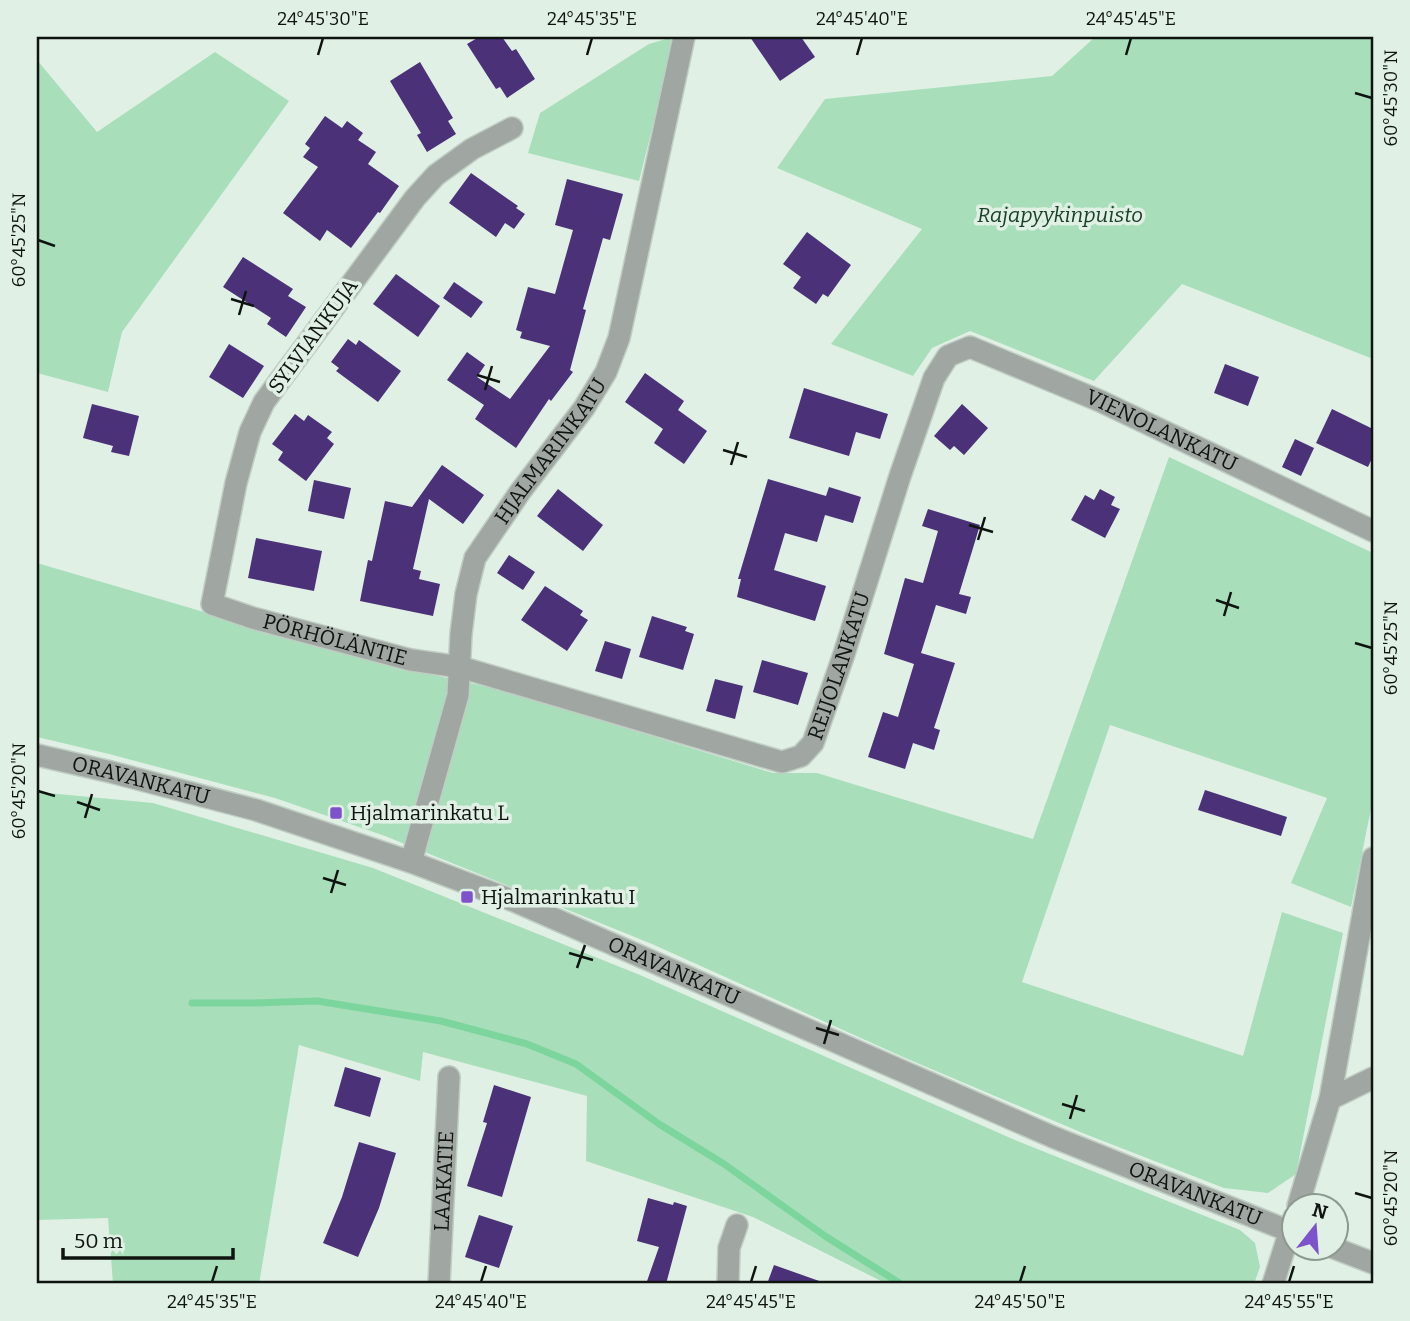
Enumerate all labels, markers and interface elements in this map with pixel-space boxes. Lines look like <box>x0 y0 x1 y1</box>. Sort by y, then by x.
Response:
text: 24°45'30"E <box>277 8 369 30</box>
text: 24°45'35"E <box>547 8 637 30</box>
text: 24°45'40"E <box>816 8 908 30</box>
text: 24°45'45"E <box>1086 8 1176 30</box>
text: 60°45'30"N <box>1380 49 1402 147</box>
text: 60°45'25"N <box>8 193 30 287</box>
park label: Rajapyykinpuisto <box>977 202 1143 228</box>
street label: SYLVIANKUJA <box>263 273 364 399</box>
street label: HJALMARINKATU <box>489 373 612 529</box>
street label: VIENOLANKATU <box>1082 384 1242 478</box>
street label: REIJOLANKATU <box>802 588 876 743</box>
text: 60°45'25"N <box>1380 601 1402 695</box>
street label: PÖRHÖLÄNTIE <box>260 608 410 671</box>
text: 60°45'20"N <box>8 743 30 839</box>
street label: ORAVANKATU <box>69 750 213 810</box>
place label: Hjalmarinkatu L <box>350 800 509 826</box>
marker: Hjalmarinkatu L <box>328 805 344 821</box>
place label: Hjalmarinkatu I <box>481 884 636 910</box>
marker: Hjalmarinkatu I <box>459 889 475 905</box>
street label: ORAVANKATU <box>604 931 744 1011</box>
street label: LAAKATIE <box>429 1130 459 1232</box>
text: 60°45'20"N <box>1380 1150 1402 1246</box>
street label: ORAVANKATU <box>1125 1155 1266 1232</box>
north arrow <box>1280 1192 1350 1262</box>
text: N <box>1309 1198 1331 1224</box>
scale bar <box>63 1216 233 1260</box>
text: 50 m <box>74 1228 123 1254</box>
text: 24°45'35"E <box>167 1291 257 1313</box>
text: 24°45'40"E <box>435 1291 527 1313</box>
text: 24°45'45"E <box>706 1291 796 1313</box>
text: 24°45'50"E <box>974 1291 1066 1313</box>
text: 24°45'55"E <box>1244 1291 1334 1313</box>

